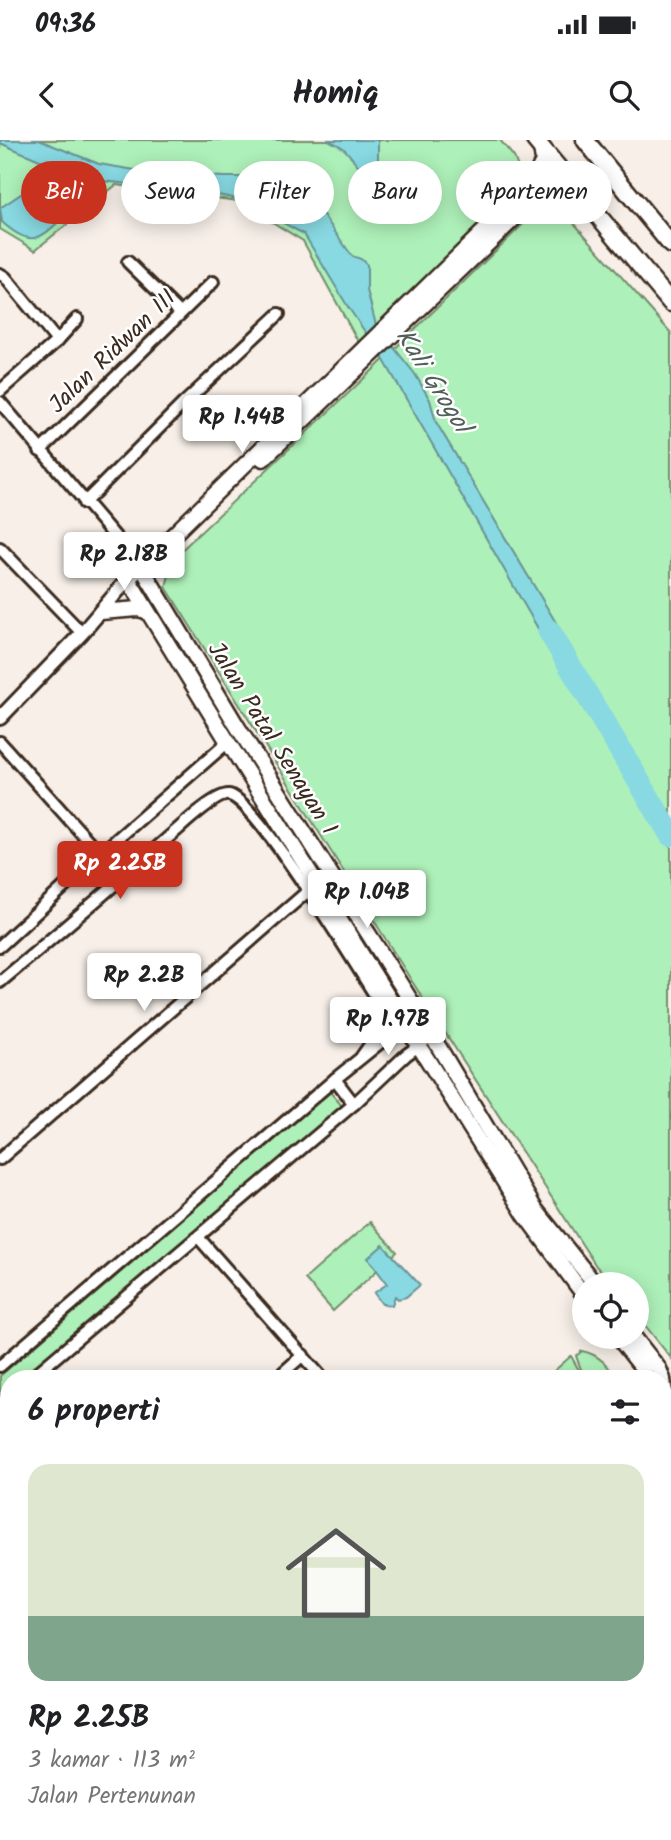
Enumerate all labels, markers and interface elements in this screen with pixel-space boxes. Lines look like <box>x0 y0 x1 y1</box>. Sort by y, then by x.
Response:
text: 09:36 <box>35 4 96 46</box>
text: Homiq <box>292 69 379 120</box>
icon: back <box>28 76 66 114</box>
icon: search <box>605 76 643 114</box>
chip: Beli <box>21 161 107 224</box>
chip: Sewa <box>121 161 220 224</box>
chip: Filter <box>234 161 334 224</box>
chip: Baru <box>348 161 442 224</box>
chip: Apartemen <box>456 161 612 224</box>
street label: Jalan Ridwan III <box>40 280 186 424</box>
water label: Kali Grogol <box>383 320 484 446</box>
pin: Rp 1.44B <box>170 396 314 455</box>
text: Rp 1.44B <box>199 400 285 436</box>
pin: Rp 2.18B <box>52 532 196 592</box>
text: Rp 2.18B <box>80 537 168 573</box>
street label: Jalan Patal Senayan I <box>196 634 347 843</box>
pin: Rp 2.25B <box>48 842 192 901</box>
text: Rp 2.25B <box>73 846 167 882</box>
pin: Rp 1.04B <box>295 870 439 930</box>
text: Rp 1.04B <box>324 875 410 911</box>
pin: Rp 2.2B <box>79 954 209 1013</box>
text: Rp 2.2B <box>103 958 185 994</box>
pin: Rp 1.97B <box>316 998 460 1057</box>
text: Rp 1.97B <box>346 1002 430 1038</box>
map controls <box>572 1272 649 1349</box>
button: locate <box>572 1272 649 1349</box>
text: 6 properti <box>28 1388 159 1436</box>
icon: filters <box>606 1393 644 1431</box>
icon: home <box>273 1510 399 1636</box>
text: Rp 2.25B <box>28 1695 150 1743</box>
text: 3 kamar · 113 m² <box>28 1743 195 1779</box>
text: Jalan Pertenunan <box>28 1779 196 1815</box>

